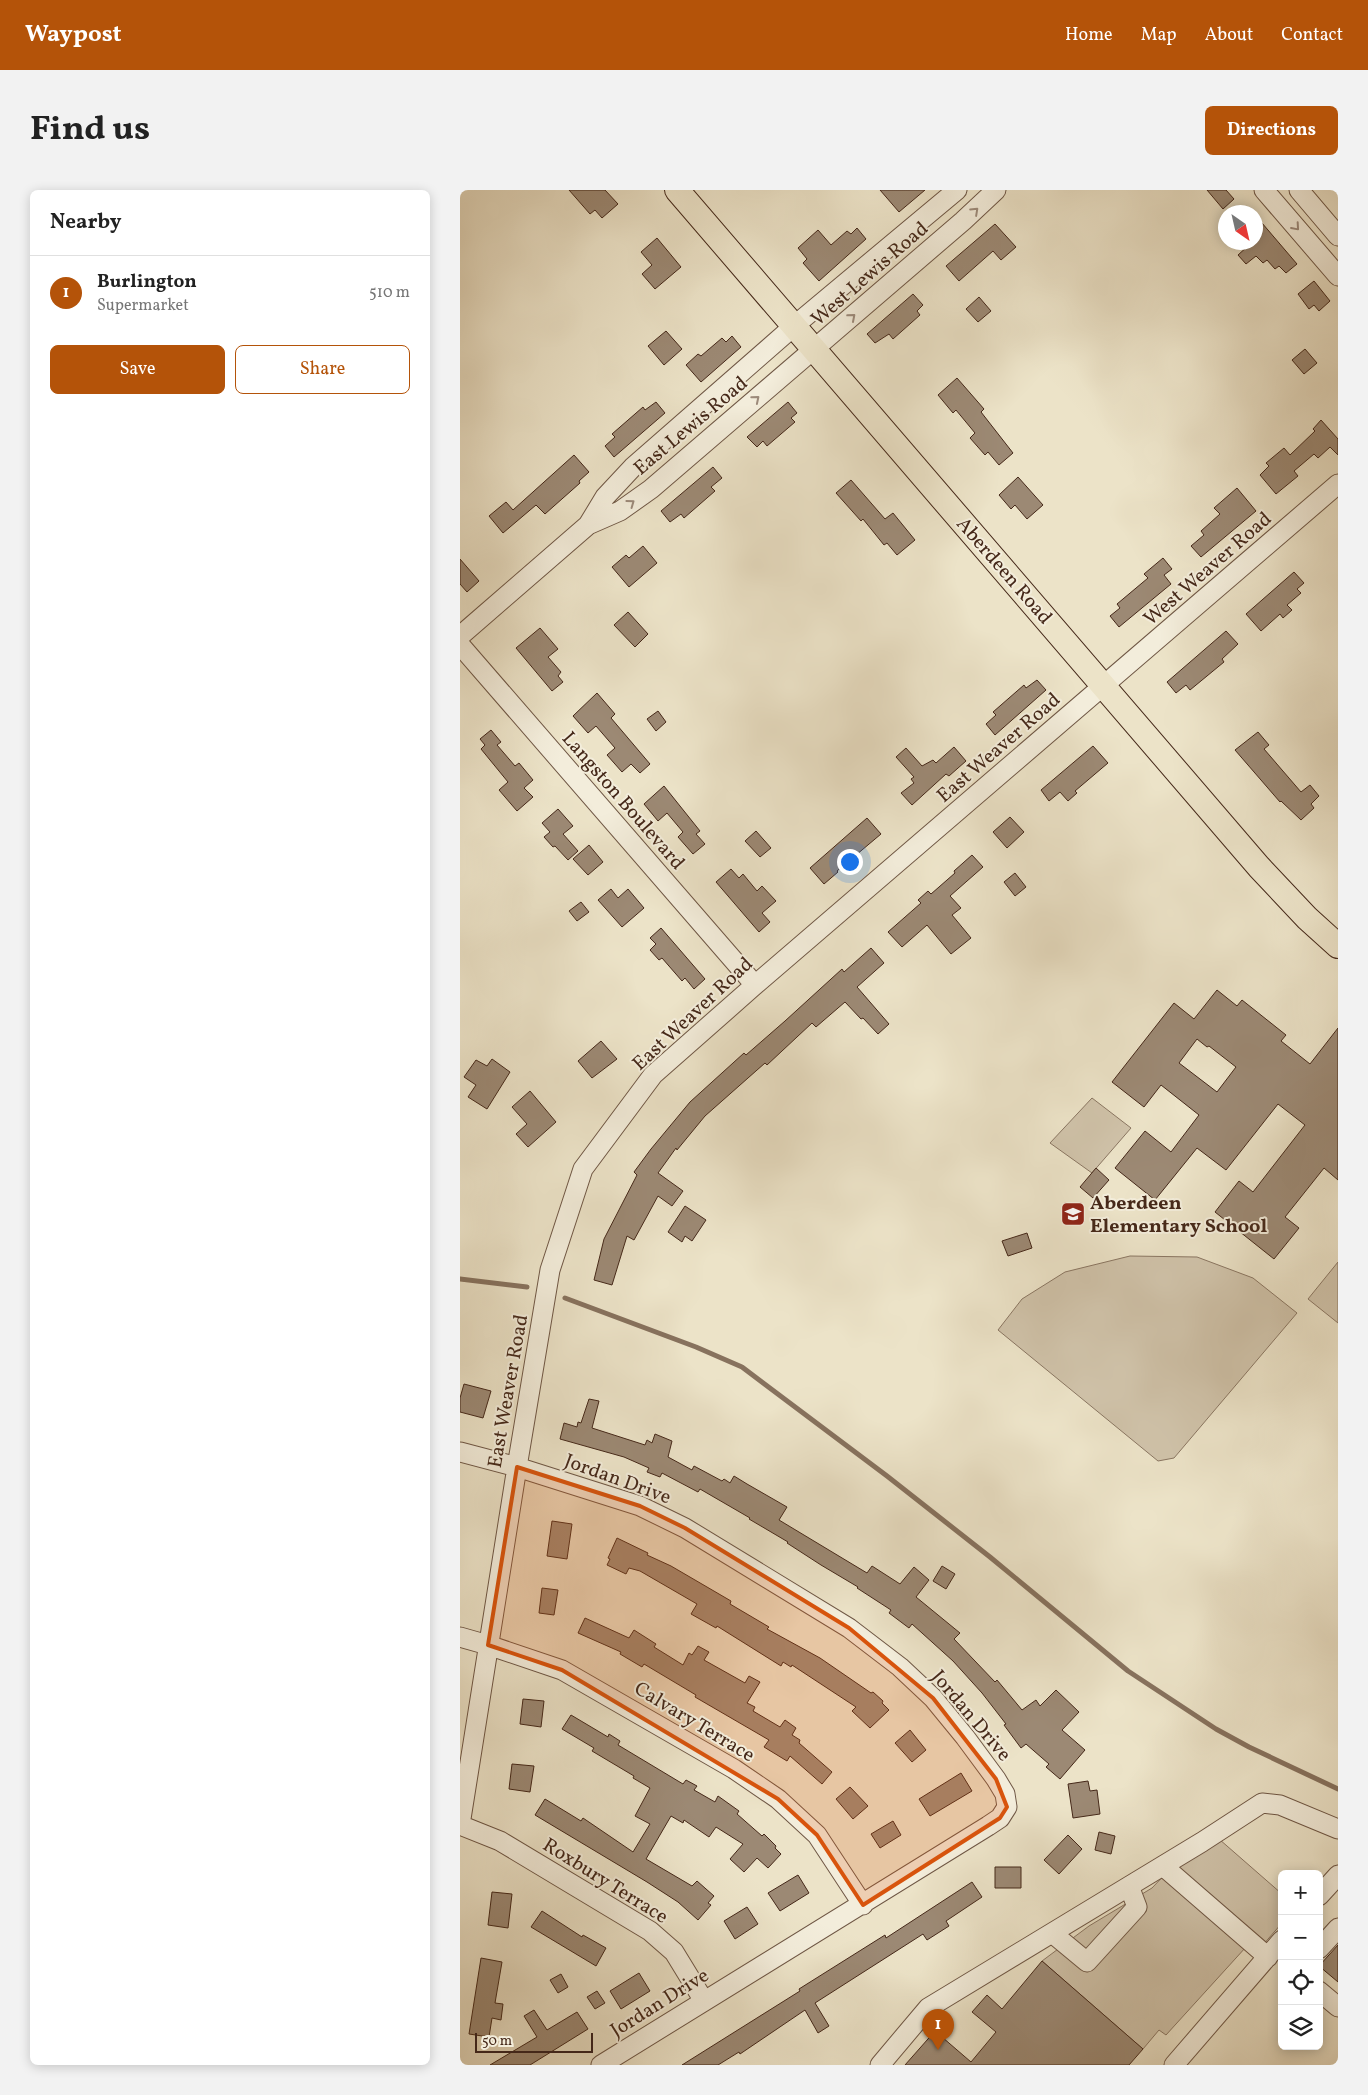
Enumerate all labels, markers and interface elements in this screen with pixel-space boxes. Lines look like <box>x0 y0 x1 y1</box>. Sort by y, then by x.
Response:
text: Waypost <box>25 18 122 52</box>
text: Home <box>1065 23 1113 48</box>
text: Map <box>1141 23 1177 48</box>
text: About <box>1205 23 1253 48</box>
text: Contact <box>1281 23 1343 48</box>
text: Find us <box>30 106 150 154</box>
button: Directions <box>1205 106 1338 155</box>
north arrow <box>1218 205 1263 250</box>
text: Nearby <box>50 208 121 237</box>
one-way arrow <box>969 208 978 217</box>
street label: West Lewis Road <box>806 216 935 333</box>
one-way arrow <box>1290 221 1299 230</box>
text: Burlington <box>97 269 197 295</box>
text: 1 <box>63 282 69 304</box>
text: 510 m <box>369 282 410 304</box>
text: Supermarket <box>97 295 189 317</box>
one-way arrow <box>846 314 855 323</box>
button: Save <box>50 345 225 394</box>
button: Share <box>235 345 410 394</box>
street label: East Lewis Road <box>628 370 754 483</box>
one-way arrow <box>750 396 759 405</box>
one-way arrow <box>625 500 635 509</box>
street label: West Weaver Road <box>1138 506 1278 633</box>
street label: Aberdeen Road <box>949 511 1058 631</box>
street label: East Weaver Road <box>931 687 1067 810</box>
street label: Langston Boulevard <box>554 726 690 877</box>
your location <box>837 849 863 875</box>
street label: East Weaver Road <box>627 951 760 1078</box>
place label: Aberdeen Elementary School <box>1090 1190 1267 1241</box>
school or university icon: Aberdeen Elementary School <box>1060 1201 1086 1227</box>
street label: East Weaver Road <box>482 1312 536 1470</box>
street label: Jordan Drive <box>560 1448 675 1512</box>
street label: Jordan Drive <box>924 1665 1017 1768</box>
street label: Calvary Terrace <box>628 1676 760 1770</box>
street label: Roxbury Terrace <box>537 1832 673 1931</box>
map controls <box>1278 1870 1323 2050</box>
button: + <box>1278 1870 1323 1915</box>
button: − <box>1278 1915 1323 1960</box>
button: locate <box>1278 1960 1323 2005</box>
street label: Jordan Drive <box>605 1962 715 2045</box>
button: layers <box>1278 2005 1323 2050</box>
pin: 1 <box>922 2009 954 2050</box>
scale bar <box>475 2030 592 2053</box>
text: 50 m <box>482 2032 512 2051</box>

